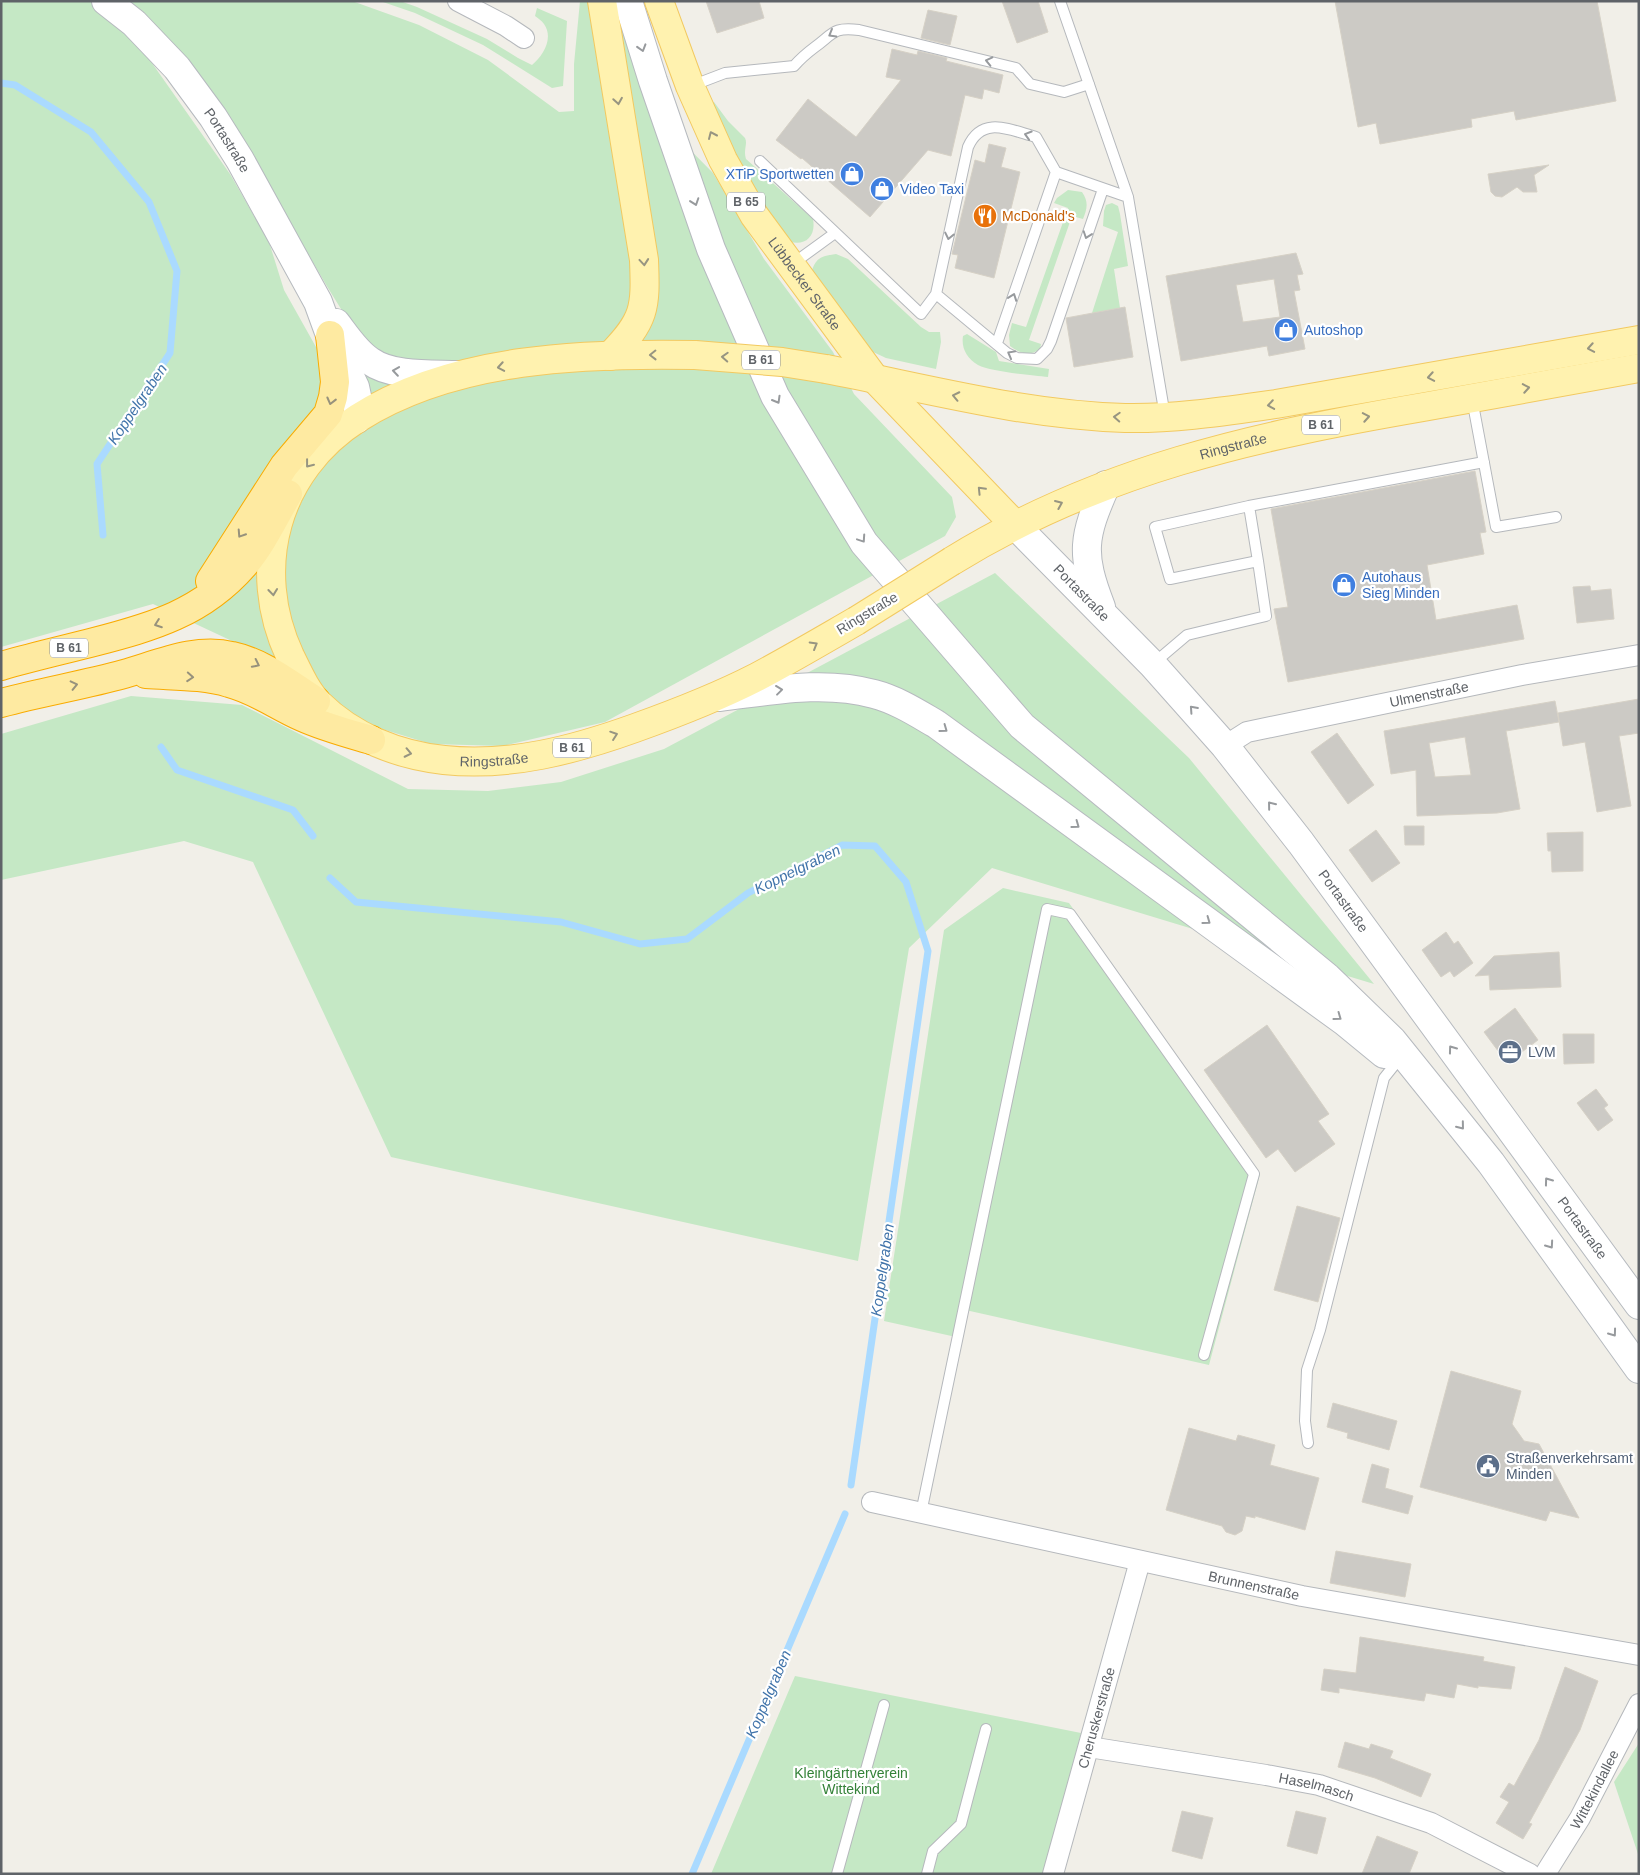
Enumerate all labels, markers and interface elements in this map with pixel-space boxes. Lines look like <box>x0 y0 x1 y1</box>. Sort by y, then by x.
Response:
one-way arrow <box>829 28 838 38</box>
one-way arrow <box>637 43 647 51</box>
one-way arrow <box>985 56 994 67</box>
one-way arrow <box>613 97 623 106</box>
street label: Portastraße <box>201 105 253 176</box>
one-way arrow <box>707 131 718 140</box>
one-way arrow <box>1024 131 1033 141</box>
shop icon: XTiP Sportwetten <box>839 161 865 187</box>
place label: XTiP Sportwetten <box>726 166 834 182</box>
shop icon: Video Taxi <box>869 176 895 202</box>
place label: Video Taxi <box>900 181 964 197</box>
road number: B 65 <box>727 192 765 212</box>
one-way arrow <box>689 197 699 205</box>
restaurant icon: McDonald's <box>972 203 998 229</box>
place label: McDonald's <box>1002 208 1075 224</box>
one-way arrow <box>1083 230 1093 239</box>
one-way arrow <box>944 232 954 240</box>
street label: Lübbecker Straße <box>765 234 844 333</box>
one-way arrow <box>638 258 649 266</box>
one-way arrow <box>1007 293 1017 302</box>
shop icon: Autoshop <box>1273 317 1299 343</box>
place label: Autoshop <box>1304 322 1363 338</box>
one-way arrow <box>1586 343 1595 353</box>
one-way arrow <box>648 350 656 360</box>
road number: B 61 <box>742 350 780 370</box>
one-way arrow <box>1008 350 1017 360</box>
one-way arrow <box>721 352 728 362</box>
water label: Koppelgraben <box>104 361 170 447</box>
one-way arrow <box>497 362 505 372</box>
one-way arrow <box>392 366 400 377</box>
one-way arrow <box>1426 371 1435 381</box>
one-way arrow <box>1522 384 1530 394</box>
one-way arrow <box>951 391 960 402</box>
one-way arrow <box>771 394 781 403</box>
one-way arrow <box>326 396 337 405</box>
one-way arrow <box>1266 399 1274 410</box>
one-way arrow <box>1112 412 1120 423</box>
one-way arrow <box>1362 412 1370 422</box>
road number: B 61 <box>1302 416 1340 434</box>
street label: Ringstraße <box>1198 430 1268 463</box>
one-way arrow <box>305 458 314 467</box>
one-way arrow <box>978 487 987 496</box>
one-way arrow <box>1054 500 1063 511</box>
one-way arrow <box>238 529 247 538</box>
one-way arrow <box>856 533 865 542</box>
street label: Portastraße <box>1050 561 1113 624</box>
place label: Autohaus Sieg Minden <box>1362 569 1440 601</box>
shop icon: Autohaus Sieg Minden <box>1331 572 1357 598</box>
one-way arrow <box>267 588 278 596</box>
street label: Ringstraße <box>834 588 901 637</box>
one-way arrow <box>154 618 162 628</box>
road number: B 61 <box>50 638 88 658</box>
one-way arrow <box>809 642 818 652</box>
one-way arrow <box>251 658 260 668</box>
one-way arrow <box>187 671 195 682</box>
street label: Ulmenstraße <box>1388 678 1470 710</box>
one-way arrow <box>69 680 78 691</box>
one-way arrow <box>776 685 784 696</box>
one-way arrow <box>1190 706 1199 715</box>
one-way arrow <box>938 723 948 732</box>
one-way arrow <box>610 731 618 741</box>
road number: B 61 <box>553 738 591 758</box>
one-way arrow <box>403 747 412 757</box>
street label: Ringstraße <box>460 749 529 770</box>
one-way arrow <box>1268 801 1277 810</box>
one-way arrow <box>1070 819 1080 828</box>
water label: Koppelgraben <box>751 841 843 897</box>
street label: Portastraße <box>1315 867 1372 935</box>
one-way arrow <box>1201 915 1211 924</box>
one-way arrow <box>1332 1011 1342 1020</box>
office icon: LVM <box>1497 1039 1523 1065</box>
place label: LVM <box>1528 1044 1556 1060</box>
one-way arrow <box>1449 1045 1458 1055</box>
one-way arrow <box>1456 1120 1464 1129</box>
one-way arrow <box>1545 1177 1554 1187</box>
street label: Portastraße <box>1554 1194 1611 1262</box>
water label: Koppelgraben <box>867 1223 897 1317</box>
one-way arrow <box>1544 1239 1552 1248</box>
one-way arrow <box>1607 1327 1615 1336</box>
place label: Straßenverkehrsamt Minden <box>1506 1450 1633 1482</box>
public building icon: Straßenverkehrsamt Minden <box>1475 1453 1501 1479</box>
street label: Brunnenstraße <box>1207 1568 1301 1603</box>
water label: Koppelgraben <box>742 1648 794 1740</box>
street label: Cheruskerstraße <box>1075 1665 1118 1770</box>
street label: Wittekindallee <box>1567 1747 1622 1832</box>
park label: Kleingärtnerverein Wittekind <box>794 1765 908 1797</box>
street label: Haselmasch <box>1278 1770 1356 1804</box>

